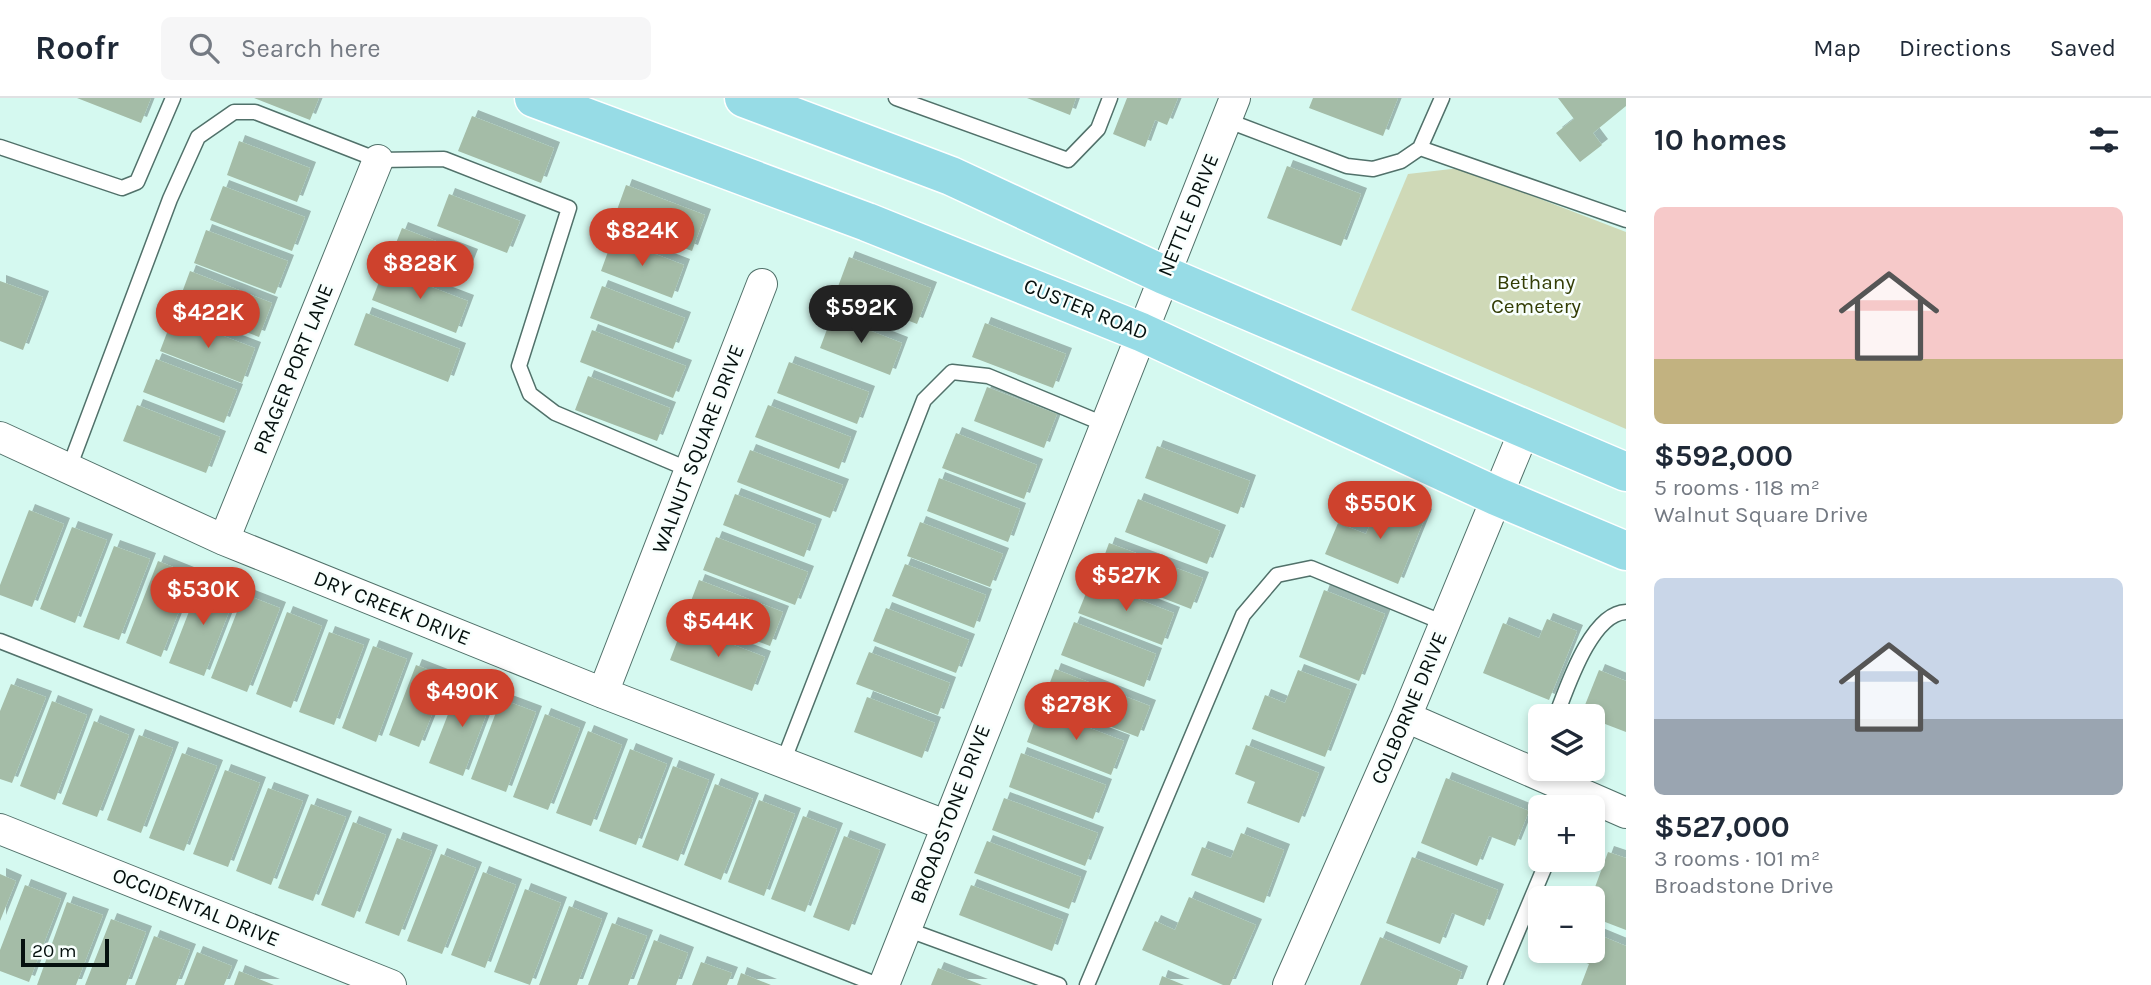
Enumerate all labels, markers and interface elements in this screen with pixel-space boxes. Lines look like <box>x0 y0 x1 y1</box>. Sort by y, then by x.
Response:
search box <box>161 17 651 80</box>
text: Roofr <box>35 29 119 67</box>
icon: search <box>185 29 223 67</box>
text: Search here <box>241 33 381 64</box>
text: Map <box>1813 34 1861 62</box>
text: Directions <box>1899 34 2012 62</box>
text: Saved <box>2050 34 2116 62</box>
icon: filters <box>2085 121 2123 159</box>
text: 10 homes <box>1654 122 1787 158</box>
street label: NETTLE DRIVE <box>1153 150 1223 280</box>
pin: $824K <box>593 208 691 268</box>
text: $824K <box>605 217 679 244</box>
pin: $828K <box>371 242 469 301</box>
text: $828K <box>383 250 457 277</box>
icon: home <box>1826 253 1952 379</box>
park label: Bethany Cemetery <box>1491 270 1581 318</box>
street label: CUSTER ROAD <box>1020 273 1152 345</box>
street label: PRAGER PORT LANE <box>248 280 338 458</box>
pin: $592K <box>812 286 910 345</box>
pin: $422K <box>159 290 257 350</box>
text: $592K <box>825 294 897 321</box>
text: $422K <box>172 299 244 326</box>
street label: WALNUT SQUARE DRIVE <box>647 341 749 557</box>
text: $592,000 <box>1654 438 1793 474</box>
text: 5 rooms · 118 m² <box>1654 474 1820 501</box>
pin: $550K <box>1331 482 1429 541</box>
text: $550K <box>1344 490 1416 517</box>
text: Walnut Square Drive <box>1654 501 1868 528</box>
pin: $527K <box>1077 554 1175 613</box>
text: $527K <box>1091 562 1161 589</box>
street label: DRY CREEK DRIVE <box>310 566 474 650</box>
pin: $530K <box>154 568 252 627</box>
text: $530K <box>166 576 240 603</box>
pin: $544K <box>669 600 767 659</box>
text: $544K <box>682 608 754 635</box>
icon: home <box>1826 624 1952 750</box>
street label: COLBORNE DRIVE <box>1366 628 1452 788</box>
pin: $490K <box>413 670 511 729</box>
text: $490K <box>425 678 499 705</box>
pin: $278K <box>1027 682 1125 742</box>
text: $278K <box>1040 691 1112 718</box>
map controls <box>1528 704 1605 963</box>
button: layers <box>1528 704 1605 781</box>
street label: BROADSTONE DRIVE <box>905 721 995 907</box>
button: + <box>1528 795 1605 872</box>
text: $527,000 <box>1654 809 1790 845</box>
text: 3 rooms · 101 m² <box>1654 845 1820 872</box>
street label: OCCIDENTAL DRIVE <box>109 863 283 951</box>
text: Broadstone Drive <box>1654 872 1834 899</box>
button: − <box>1528 886 1605 963</box>
scale bar <box>21 936 108 968</box>
text: 20 m <box>32 940 77 962</box>

